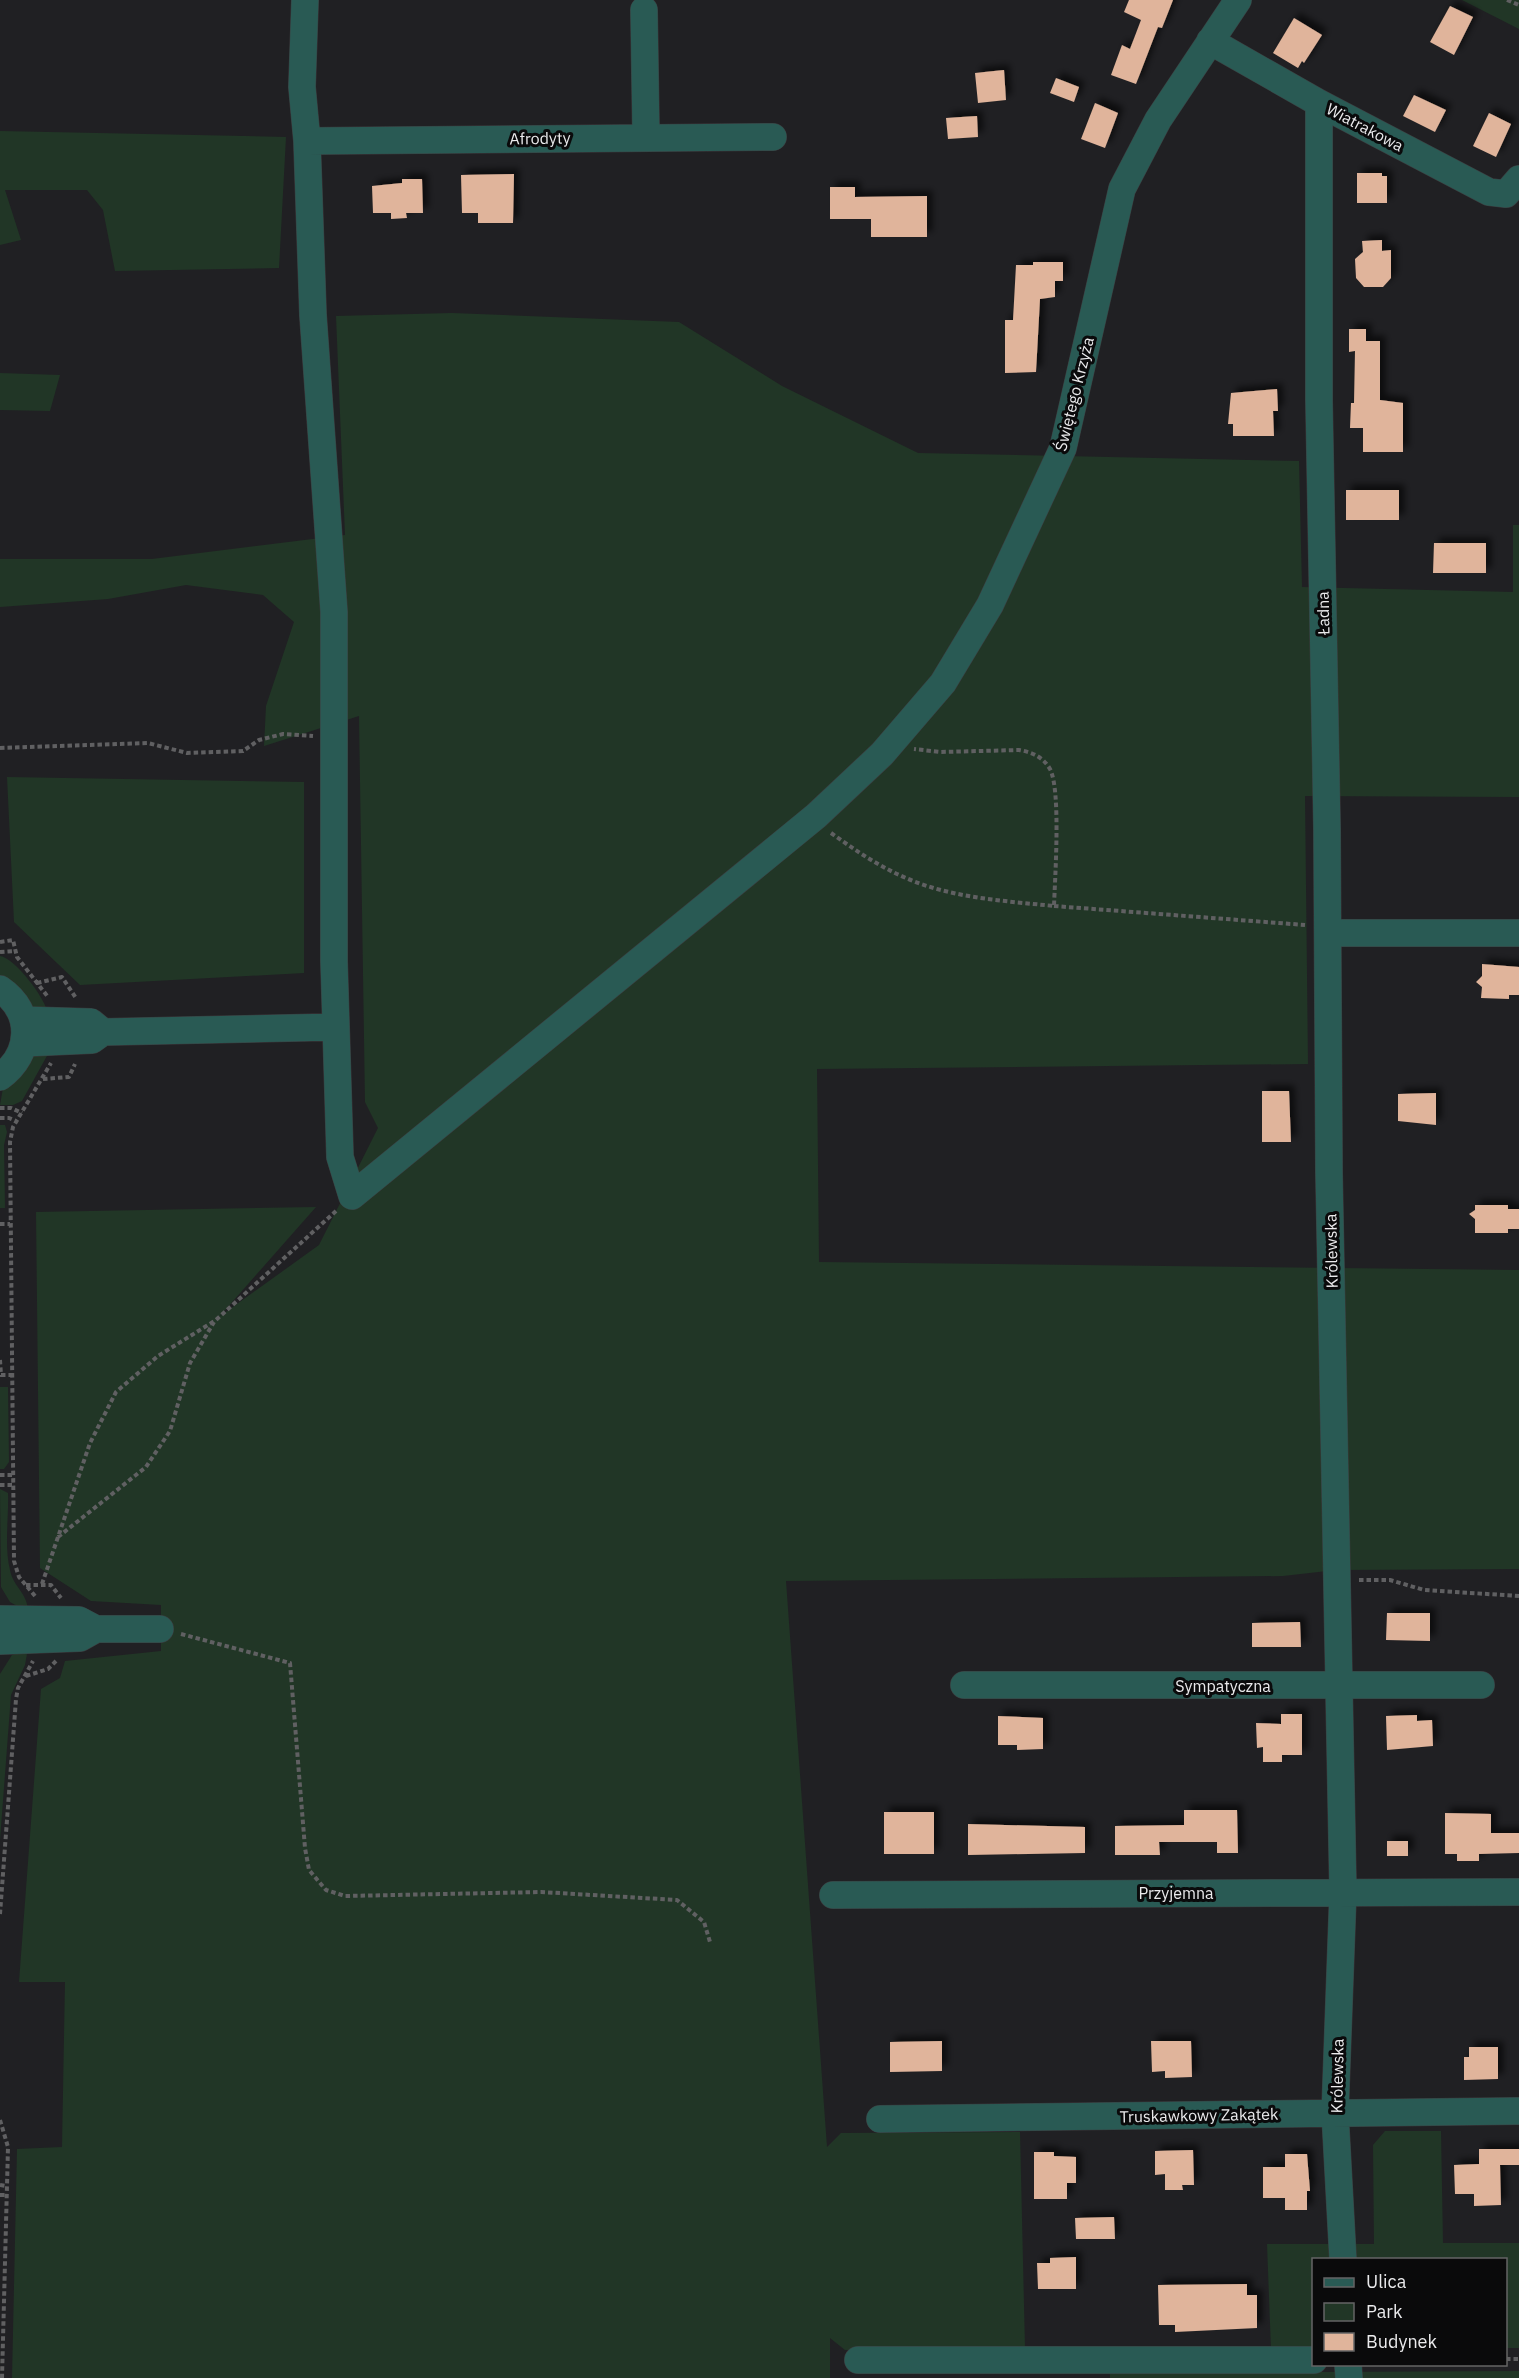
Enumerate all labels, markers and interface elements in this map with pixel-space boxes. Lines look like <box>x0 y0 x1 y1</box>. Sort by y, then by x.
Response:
street label: Wiatrakowa <box>1323 98 1407 156</box>
street label: Afrodyty <box>509 127 571 149</box>
street label: Świętego Krzyża <box>1049 334 1098 453</box>
street label: Ładna <box>1313 591 1333 636</box>
street label: Królewska <box>1320 1213 1342 1289</box>
street label: Sympatyczna <box>1175 1676 1271 1696</box>
street label: Przyjemna <box>1138 1883 1214 1903</box>
street label: Królewska <box>1326 2038 1348 2114</box>
street label: Truskawkowy Zakątek <box>1119 2104 1279 2126</box>
legend <box>1312 2258 1507 2366</box>
text: Ulica <box>1366 2270 1407 2293</box>
text: Park <box>1366 2300 1403 2323</box>
text: Budynek <box>1366 2330 1438 2353</box>

